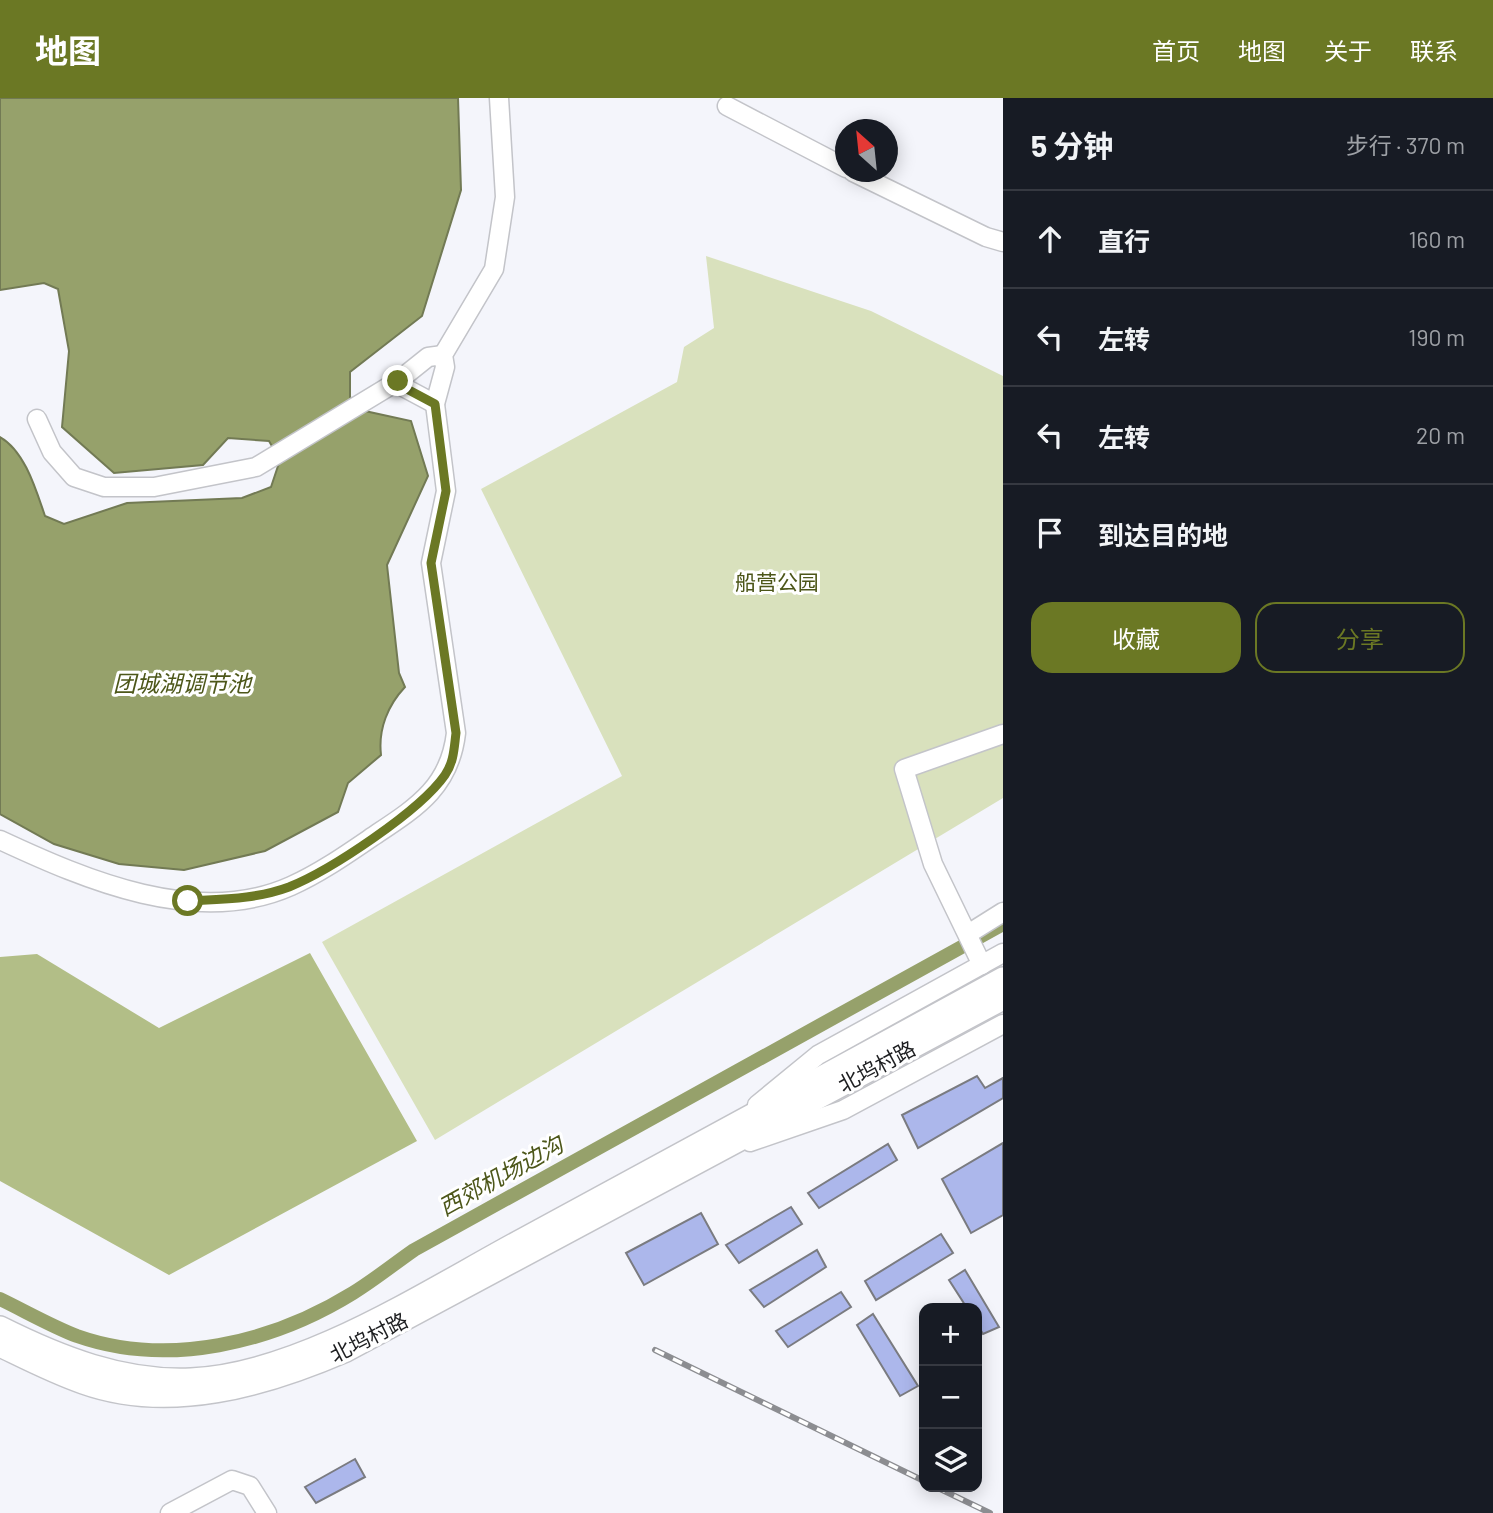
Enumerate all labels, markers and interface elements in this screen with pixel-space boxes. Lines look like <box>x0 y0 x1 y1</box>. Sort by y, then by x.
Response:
text: 地图 <box>35 30 101 70</box>
text: 首页 <box>1152 36 1200 65</box>
text: 地图 <box>1238 36 1286 65</box>
text: 关于 <box>1324 36 1372 65</box>
text: 联系 <box>1410 36 1458 65</box>
north arrow <box>835 119 898 182</box>
text: 5 分钟 <box>1031 127 1113 163</box>
text: 步行 · 370 m <box>1346 131 1465 159</box>
icon: ahead <box>1031 220 1069 258</box>
text: 直行 <box>1098 225 1150 256</box>
text: 160 m <box>1408 225 1465 253</box>
icon: left <box>1031 318 1069 356</box>
text: 左转 <box>1098 323 1150 354</box>
text: 190 m <box>1408 323 1465 351</box>
route end <box>382 365 413 396</box>
icon: left <box>1031 416 1069 454</box>
text: 左转 <box>1098 421 1150 452</box>
text: 20 m <box>1416 421 1465 449</box>
icon: arrive <box>1031 514 1069 552</box>
text: 到达目的地 <box>1098 519 1228 550</box>
park label: 船营公园 <box>735 569 819 594</box>
button: 收藏 <box>1031 602 1241 673</box>
button: 分享 <box>1255 602 1465 673</box>
water label: 团城湖调节池 <box>113 669 253 697</box>
route start <box>172 885 203 916</box>
street label: 北坞村路 <box>833 1035 919 1096</box>
water label: 西郊机场边沟 <box>433 1128 570 1221</box>
map controls <box>919 1303 982 1492</box>
button: + <box>919 1303 982 1366</box>
street label: 北坞村路 <box>325 1306 411 1367</box>
button: − <box>919 1366 982 1429</box>
button: layers <box>919 1429 982 1492</box>

